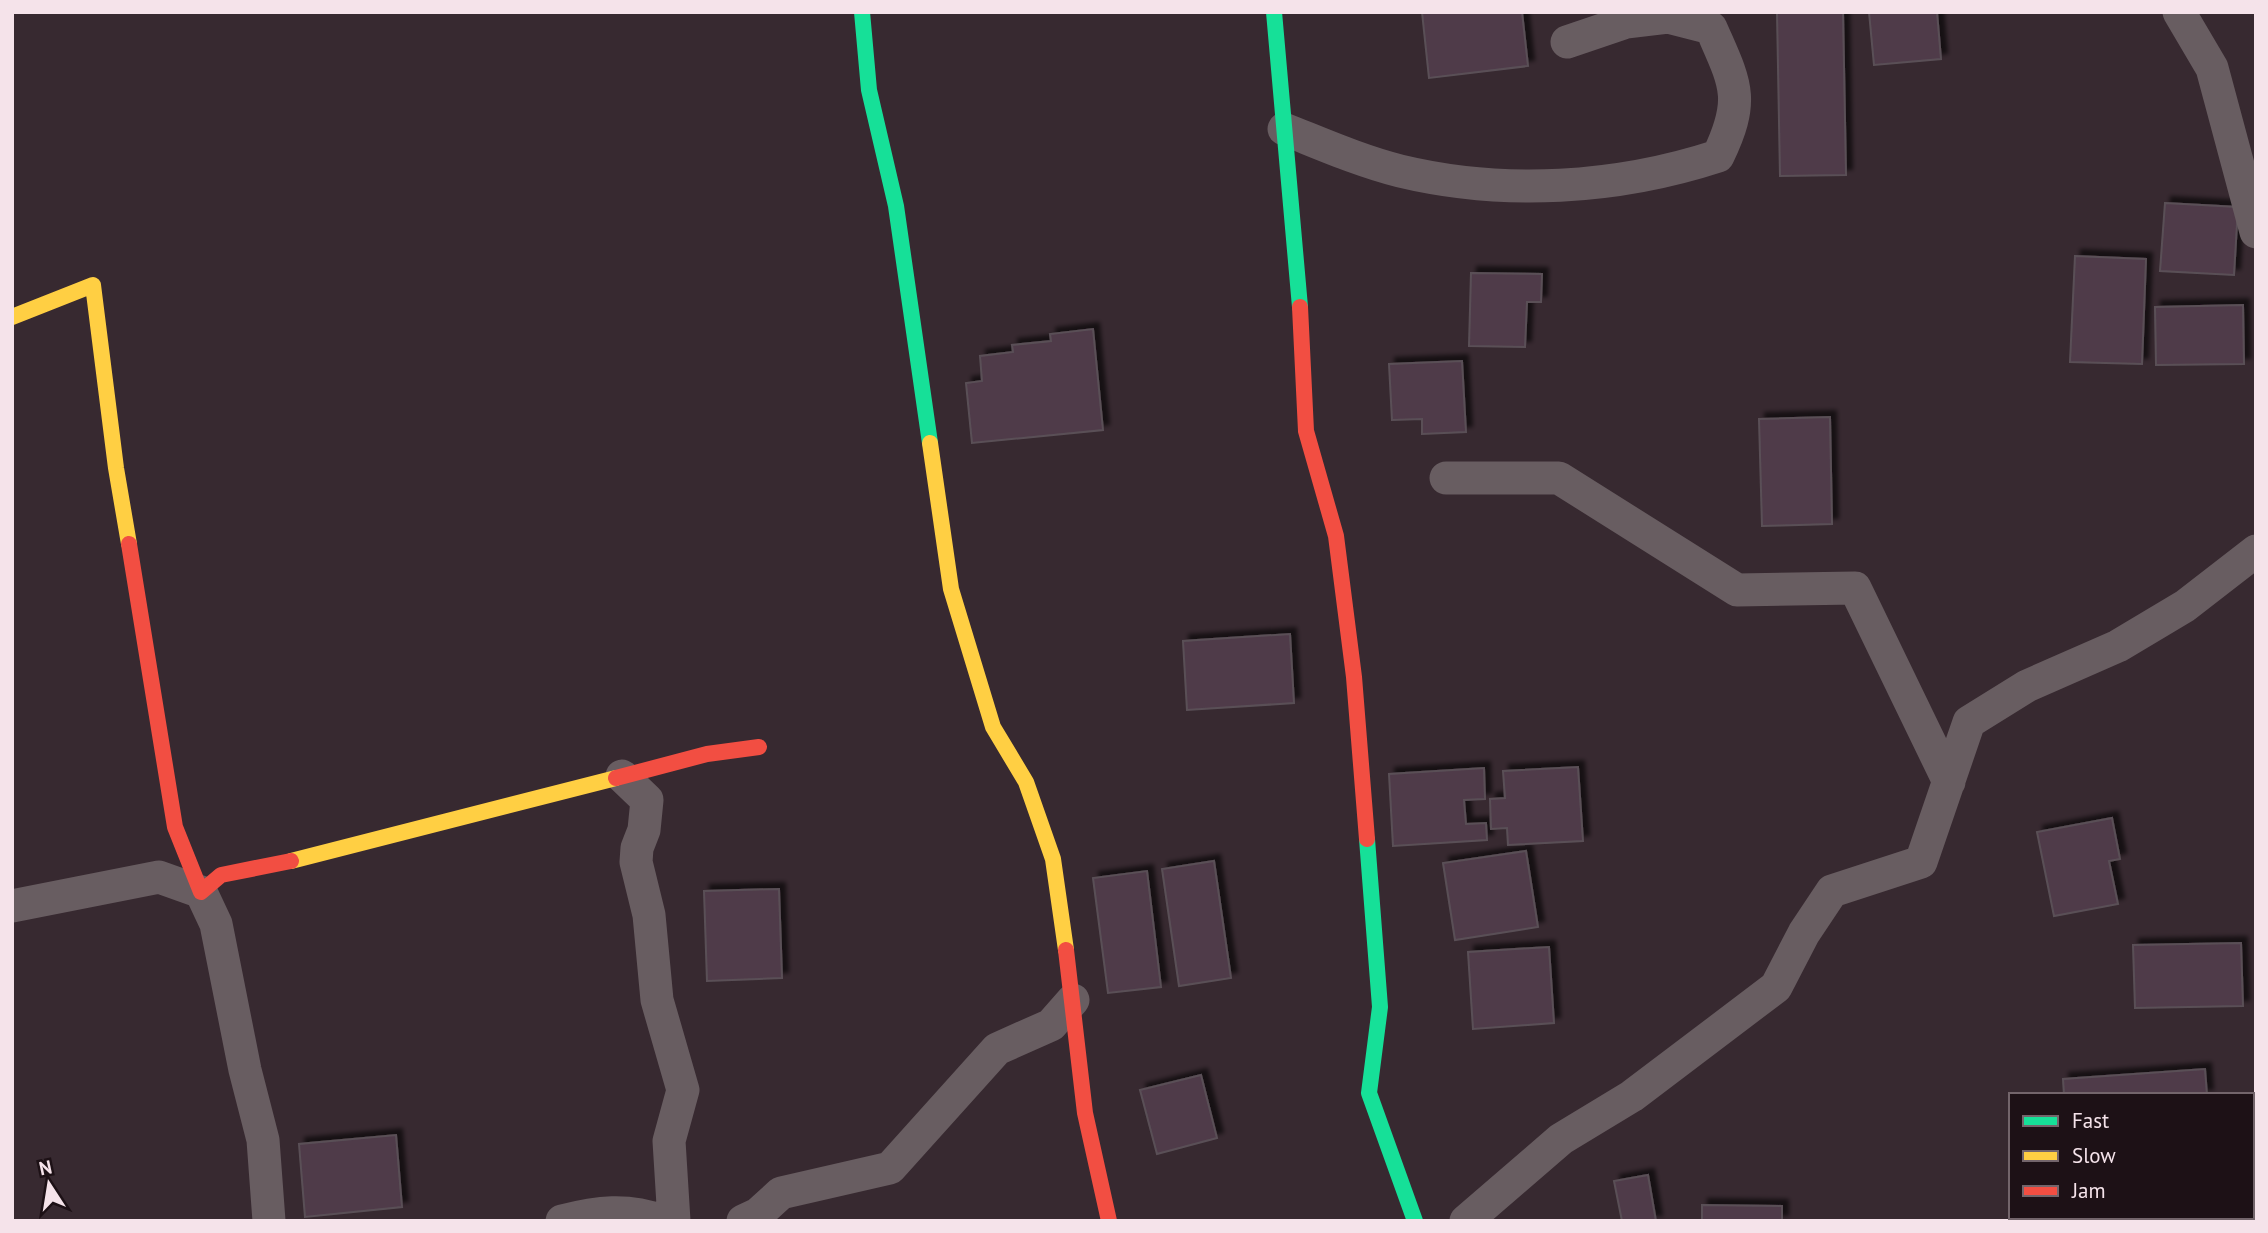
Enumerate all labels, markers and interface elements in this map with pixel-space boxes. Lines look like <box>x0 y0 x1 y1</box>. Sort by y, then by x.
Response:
legend <box>2009 1093 2254 1219</box>
text: Fast <box>2072 1107 2109 1134</box>
text: Slow <box>2072 1142 2116 1169</box>
north arrow <box>14 1149 84 1219</box>
text: N <box>37 1154 54 1180</box>
text: Jam <box>2071 1177 2106 1204</box>

